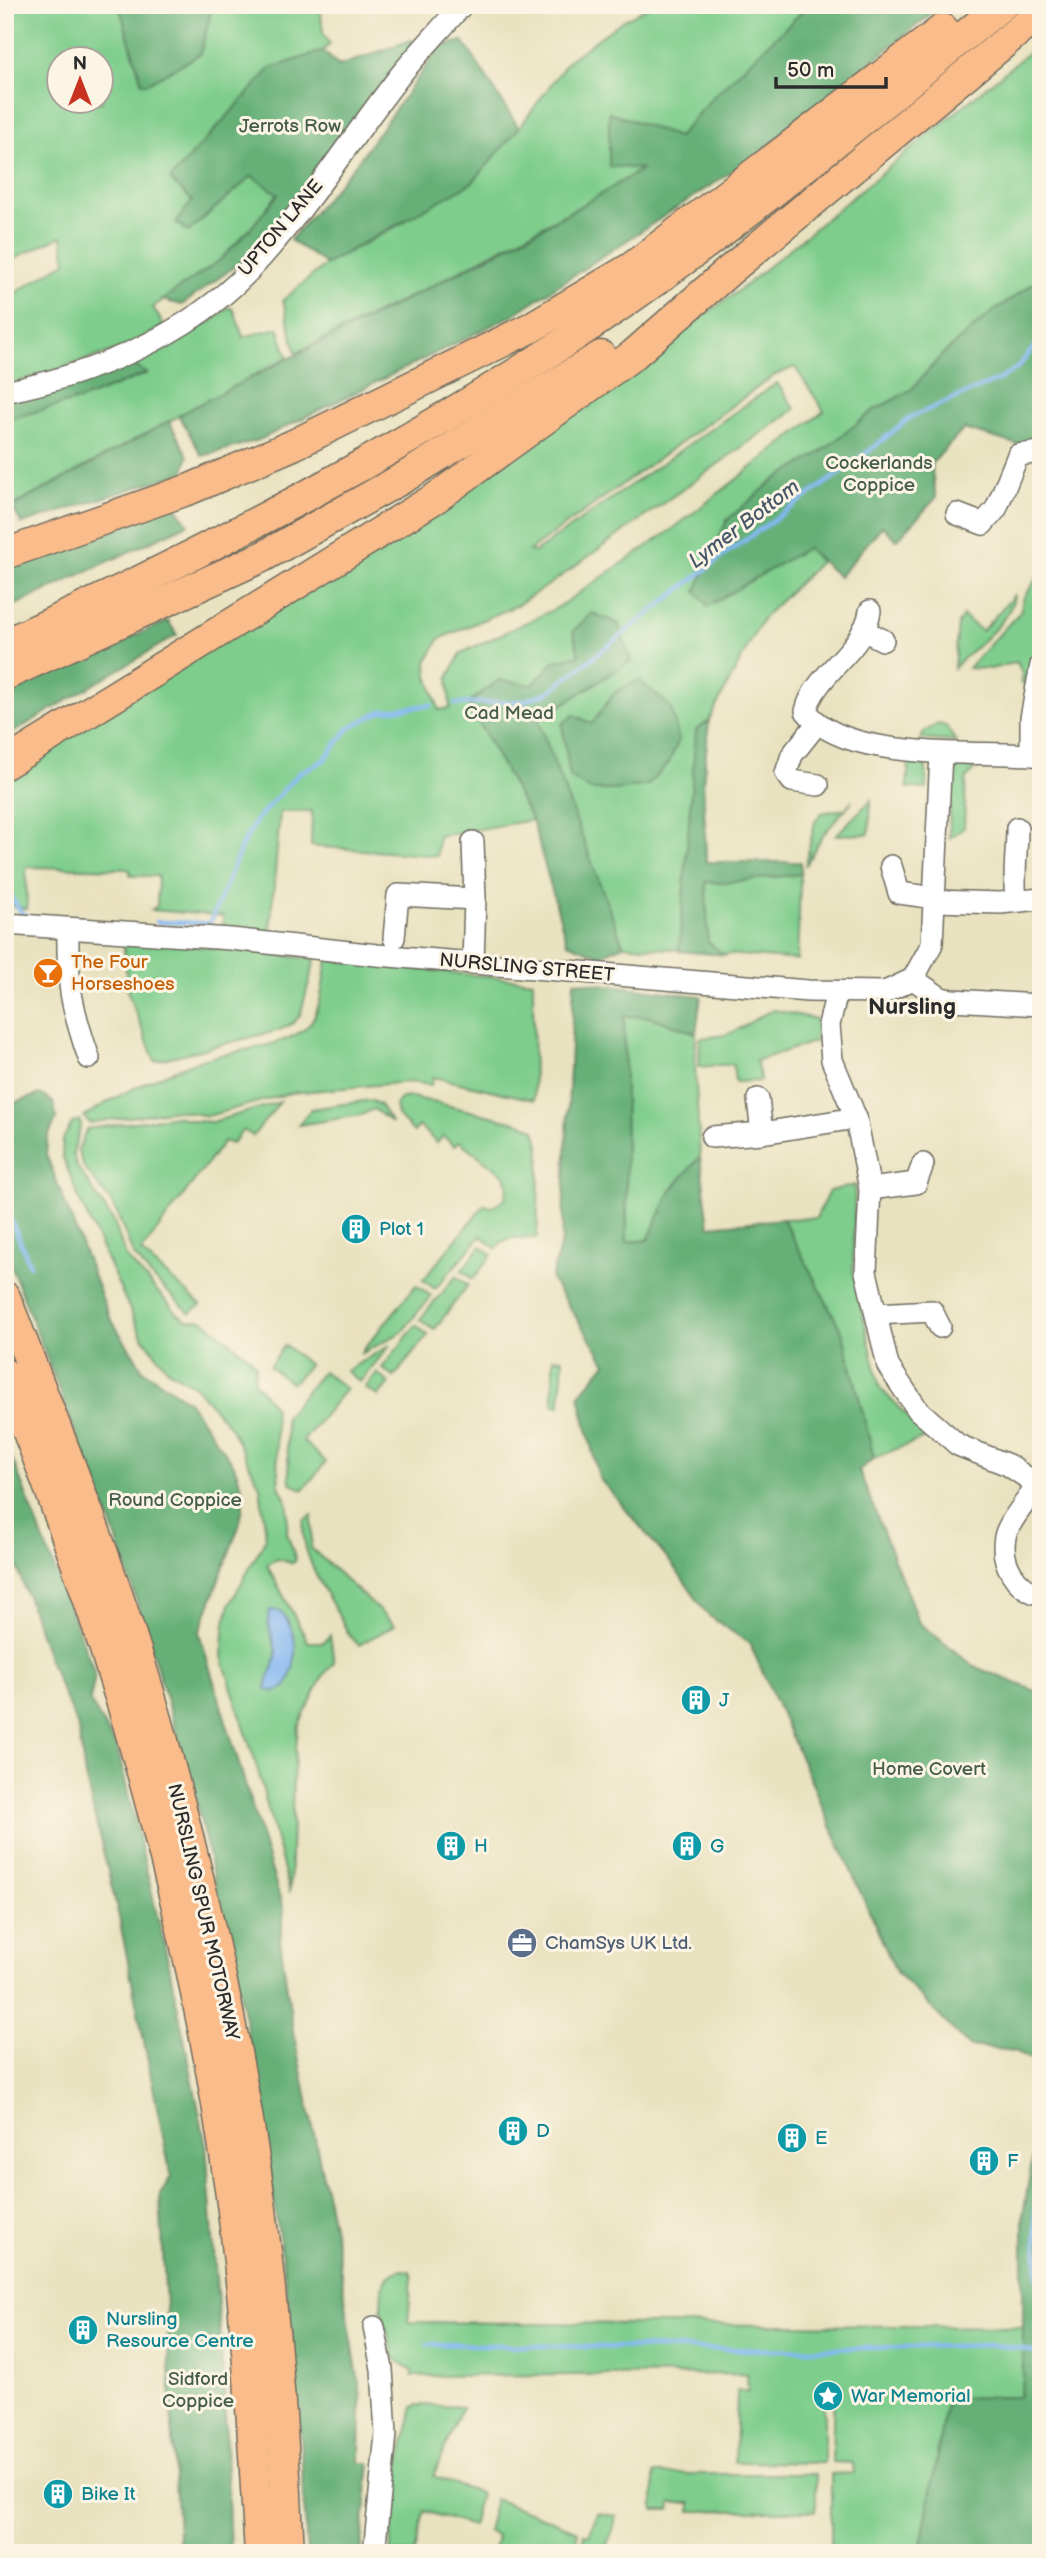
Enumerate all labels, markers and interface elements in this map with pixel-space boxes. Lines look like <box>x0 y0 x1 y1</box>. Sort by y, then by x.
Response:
north arrow <box>46 46 116 116</box>
scale bar <box>776 46 887 90</box>
text: N <box>73 53 87 76</box>
text: 50 m <box>787 58 834 83</box>
park label: Jerrots Row <box>239 115 341 138</box>
street label: UPTON LANE <box>234 175 328 281</box>
park label: Cockerlands Coppice <box>825 452 933 497</box>
water label: Lymer Bottom <box>684 474 804 574</box>
park label: Cad Mead <box>464 702 554 725</box>
street label: NURSLING STREET <box>438 949 616 987</box>
place label: The Four Horseshoes <box>71 951 175 996</box>
bar icon: The Four Horseshoes <box>31 956 65 990</box>
district label: Nursling <box>868 993 956 1021</box>
building icon: Plot 1 <box>339 1212 373 1246</box>
place label: Plot 1 <box>379 1218 424 1241</box>
park label: Round Coppice <box>108 1489 242 1512</box>
building icon: J <box>679 1683 713 1717</box>
place label: J <box>719 1689 730 1712</box>
park label: Home Covert <box>872 1758 986 1781</box>
street label: NURSLING SPUR MOTORWAY <box>162 1781 244 2044</box>
building icon: H <box>434 1829 468 1863</box>
building icon: G <box>670 1829 704 1863</box>
place label: H <box>474 1835 488 1858</box>
place label: G <box>710 1835 724 1858</box>
office icon: ChamSys UK Ltd. <box>505 1926 539 1960</box>
place label: ChamSys UK Ltd. <box>545 1932 692 1955</box>
building icon: D <box>496 2114 530 2148</box>
place label: D <box>536 2120 550 2143</box>
building icon: E <box>775 2121 809 2155</box>
place label: E <box>815 2127 828 2150</box>
building icon: F <box>967 2144 1001 2178</box>
place label: F <box>1007 2150 1019 2173</box>
place label: Nursling Resource Centre <box>106 2308 253 2353</box>
building icon: Nursling Resource Centre <box>66 2313 100 2347</box>
park label: Sidford Coppice <box>162 2368 234 2413</box>
place icon: War Memorial <box>811 2379 845 2413</box>
place label: War Memorial <box>851 2385 970 2408</box>
building icon: Bike It <box>41 2477 75 2511</box>
place label: Bike It <box>81 2483 136 2506</box>

